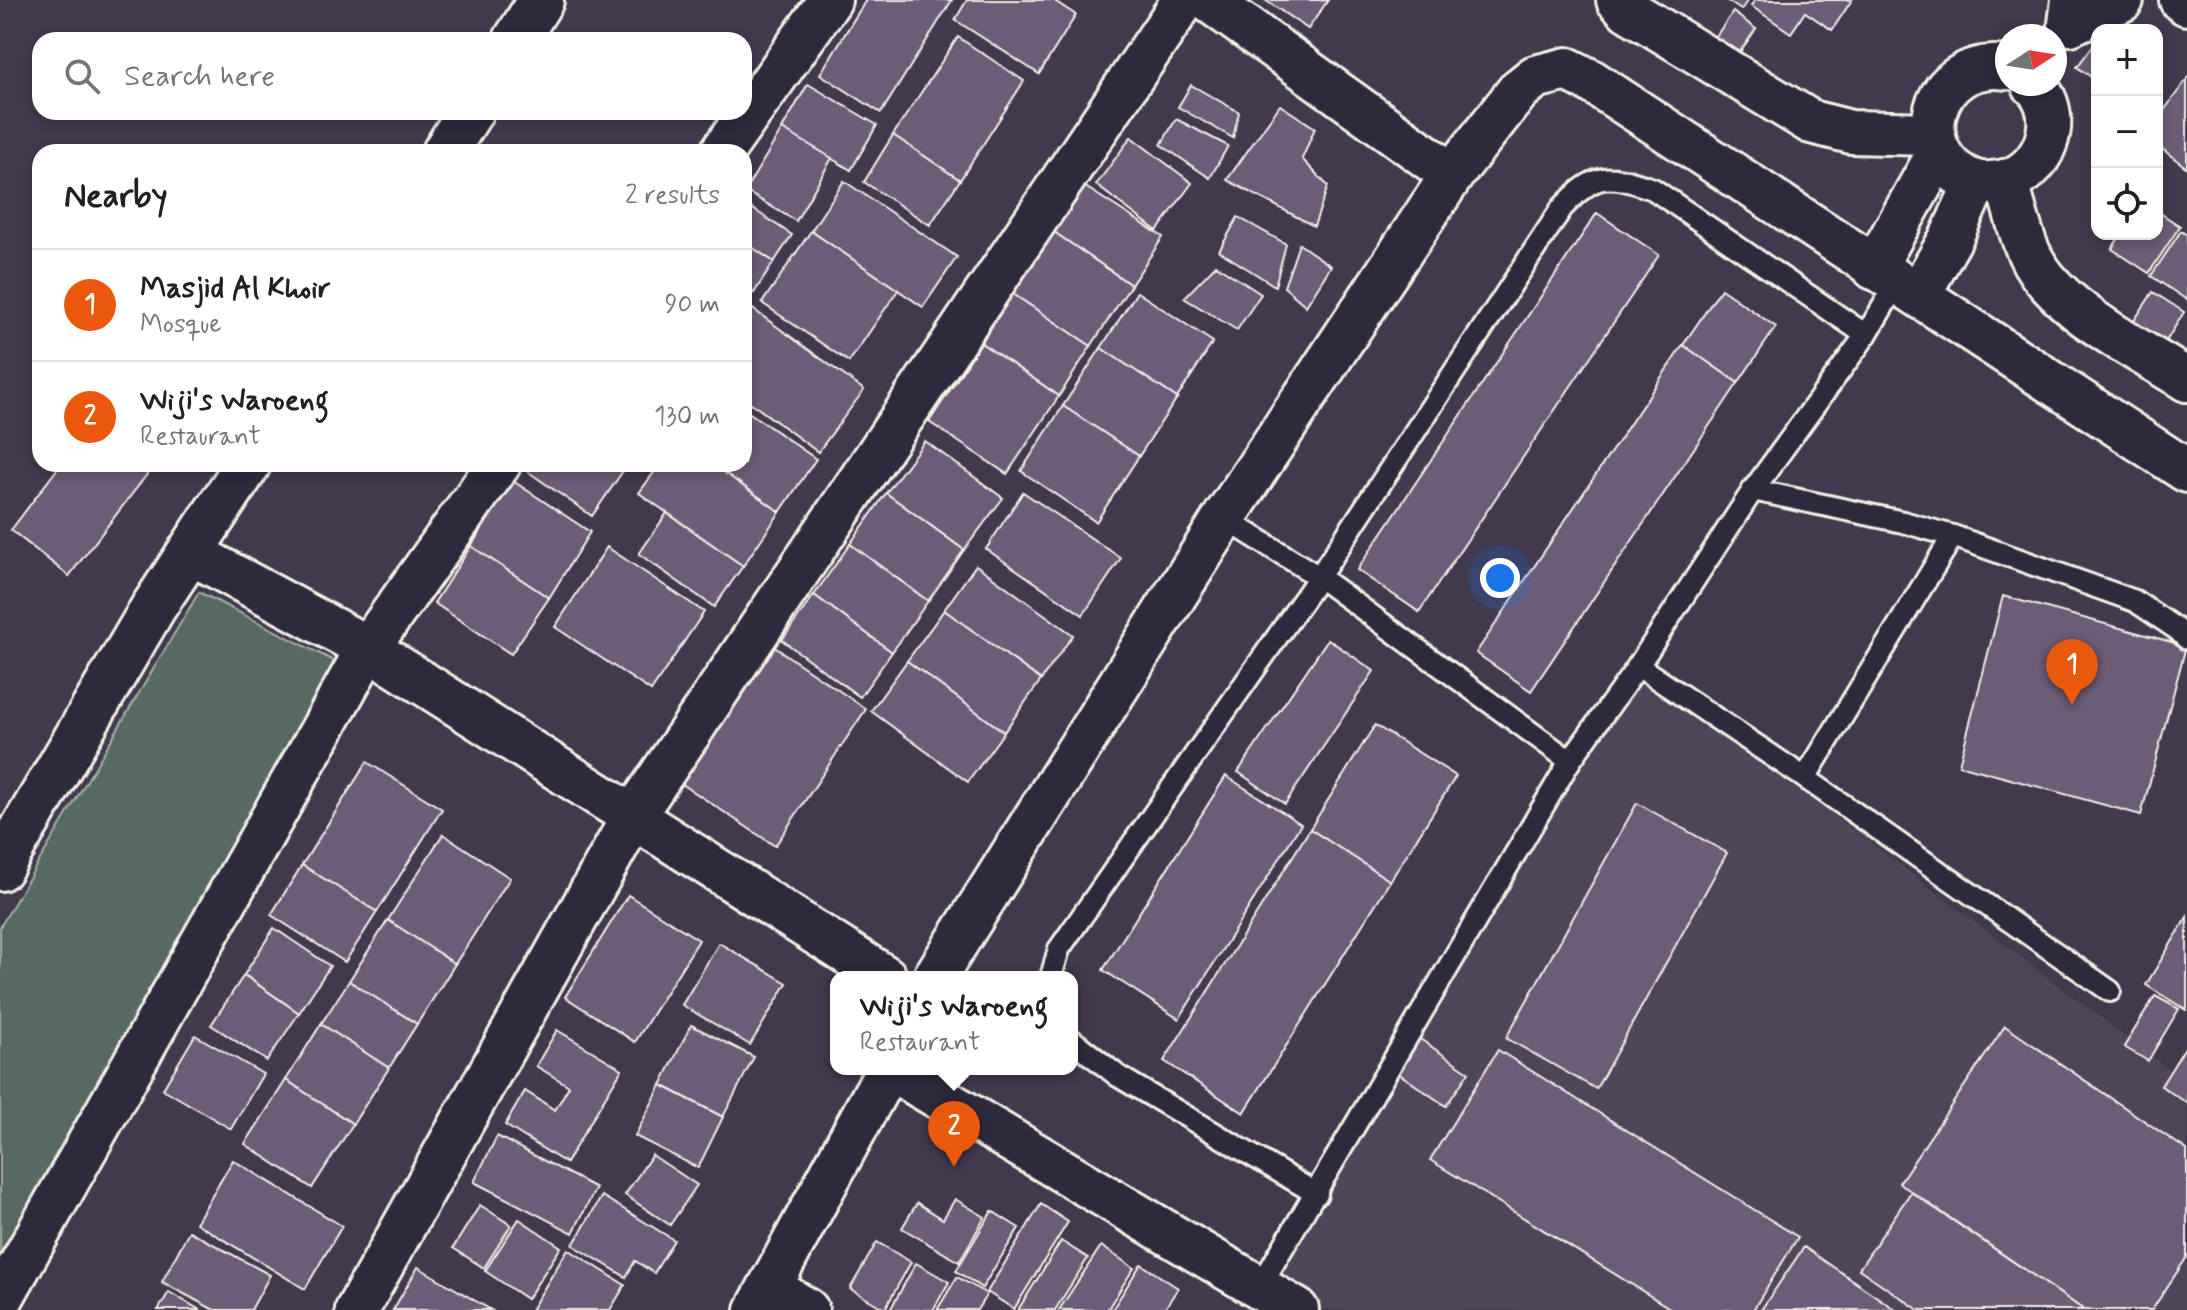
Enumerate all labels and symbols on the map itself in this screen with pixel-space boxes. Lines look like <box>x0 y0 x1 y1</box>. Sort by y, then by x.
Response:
north arrow <box>1995 24 2067 96</box>
your location <box>1480 558 1520 598</box>
pin: 1 <box>2046 639 2098 705</box>
pin: 2 <box>928 1101 980 1167</box>

